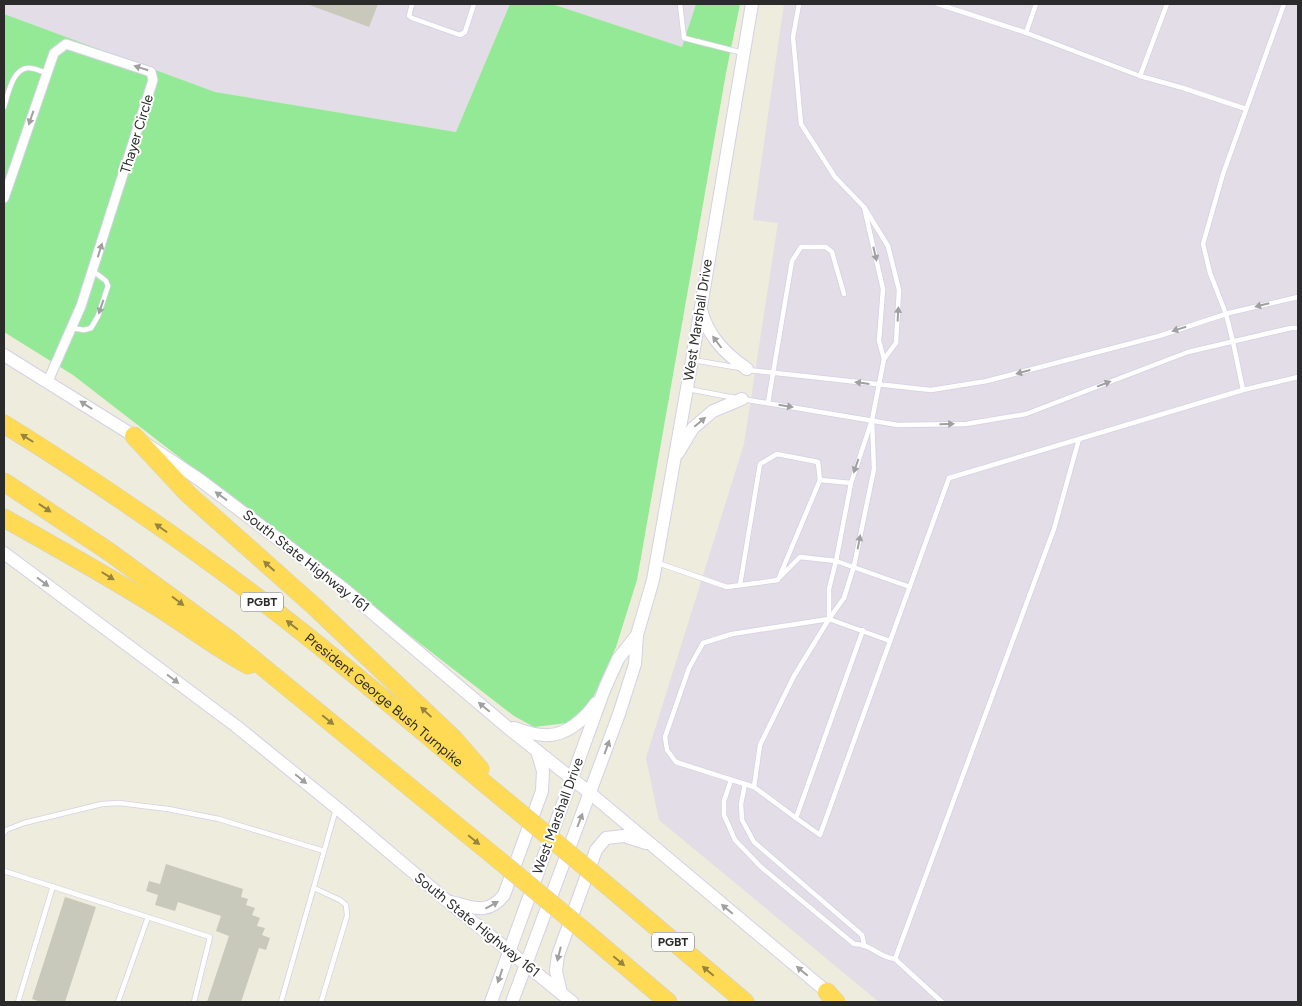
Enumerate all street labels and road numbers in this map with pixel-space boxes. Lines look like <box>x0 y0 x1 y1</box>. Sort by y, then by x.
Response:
street label: Thayer Circle <box>117 92 157 176</box>
street label: West Marshall Drive <box>680 258 716 382</box>
street label: South State Highway 161 <box>239 506 373 616</box>
road number: PGBT <box>241 592 283 612</box>
street label: President George Bush Turnpike <box>301 629 467 771</box>
street label: West Marshall Drive <box>529 755 587 877</box>
street label: South State Highway 161 <box>411 869 543 981</box>
road number: PGBT <box>652 932 694 952</box>

